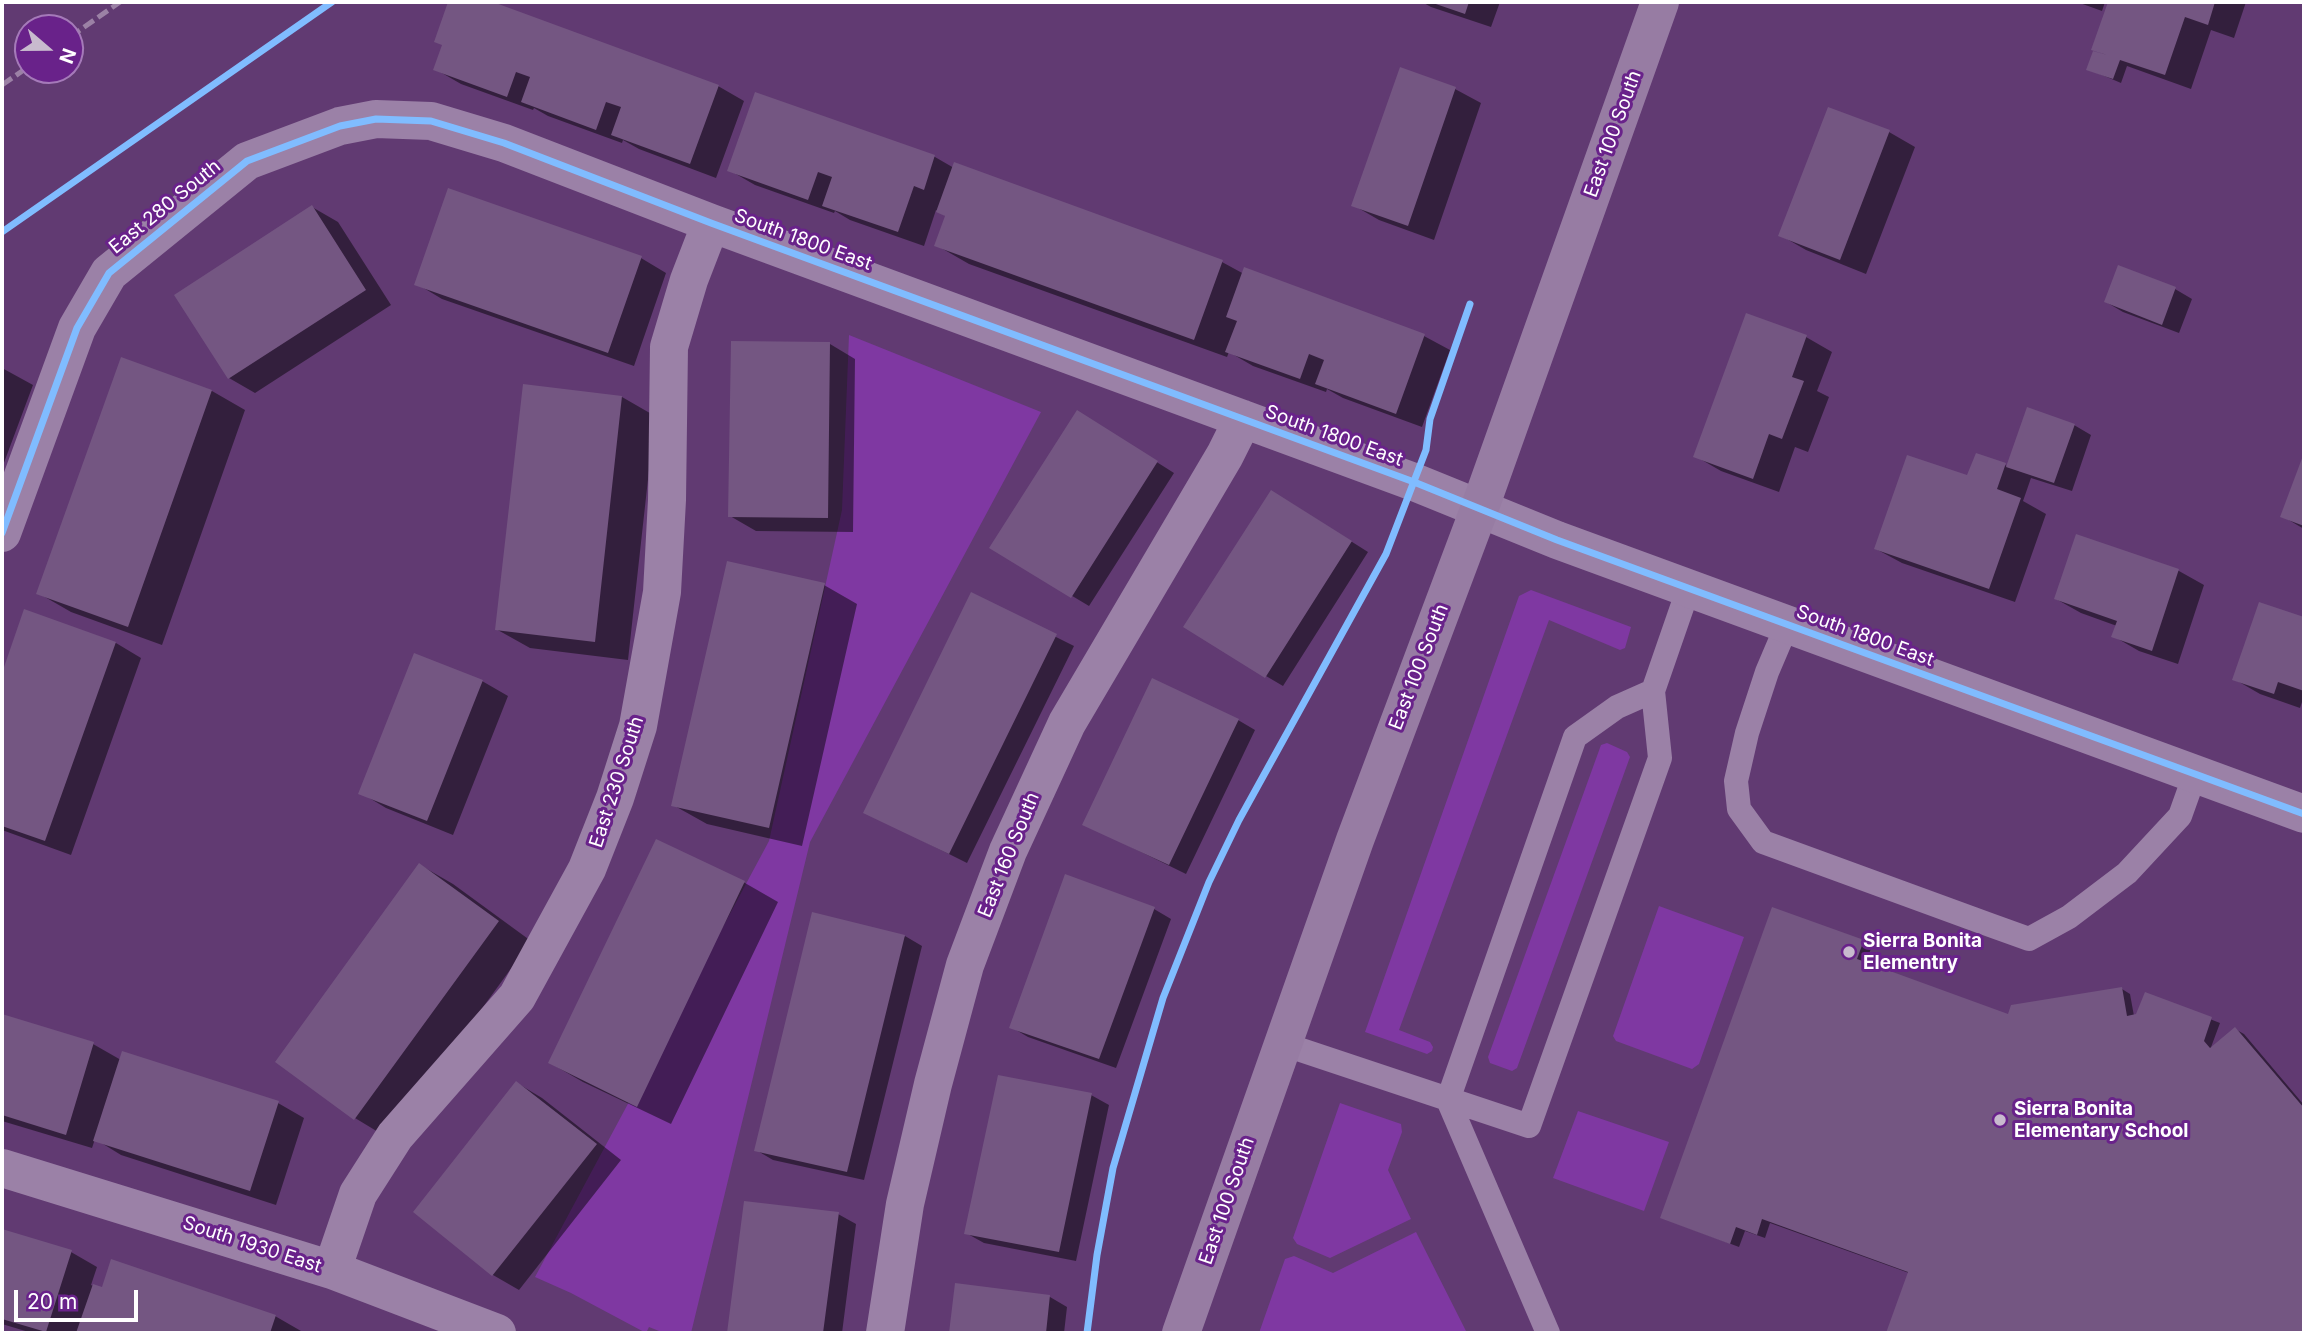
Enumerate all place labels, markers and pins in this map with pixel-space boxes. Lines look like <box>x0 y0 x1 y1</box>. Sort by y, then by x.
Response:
place label: Sierra Bonita Elementry <box>1863 930 1982 974</box>
marker: Sierra Bonita Elementry <box>1841 944 1857 960</box>
place label: Sierra Bonita Elementary School <box>2014 1098 2188 1142</box>
marker: Sierra Bonita Elementary School <box>1992 1112 2008 1128</box>

